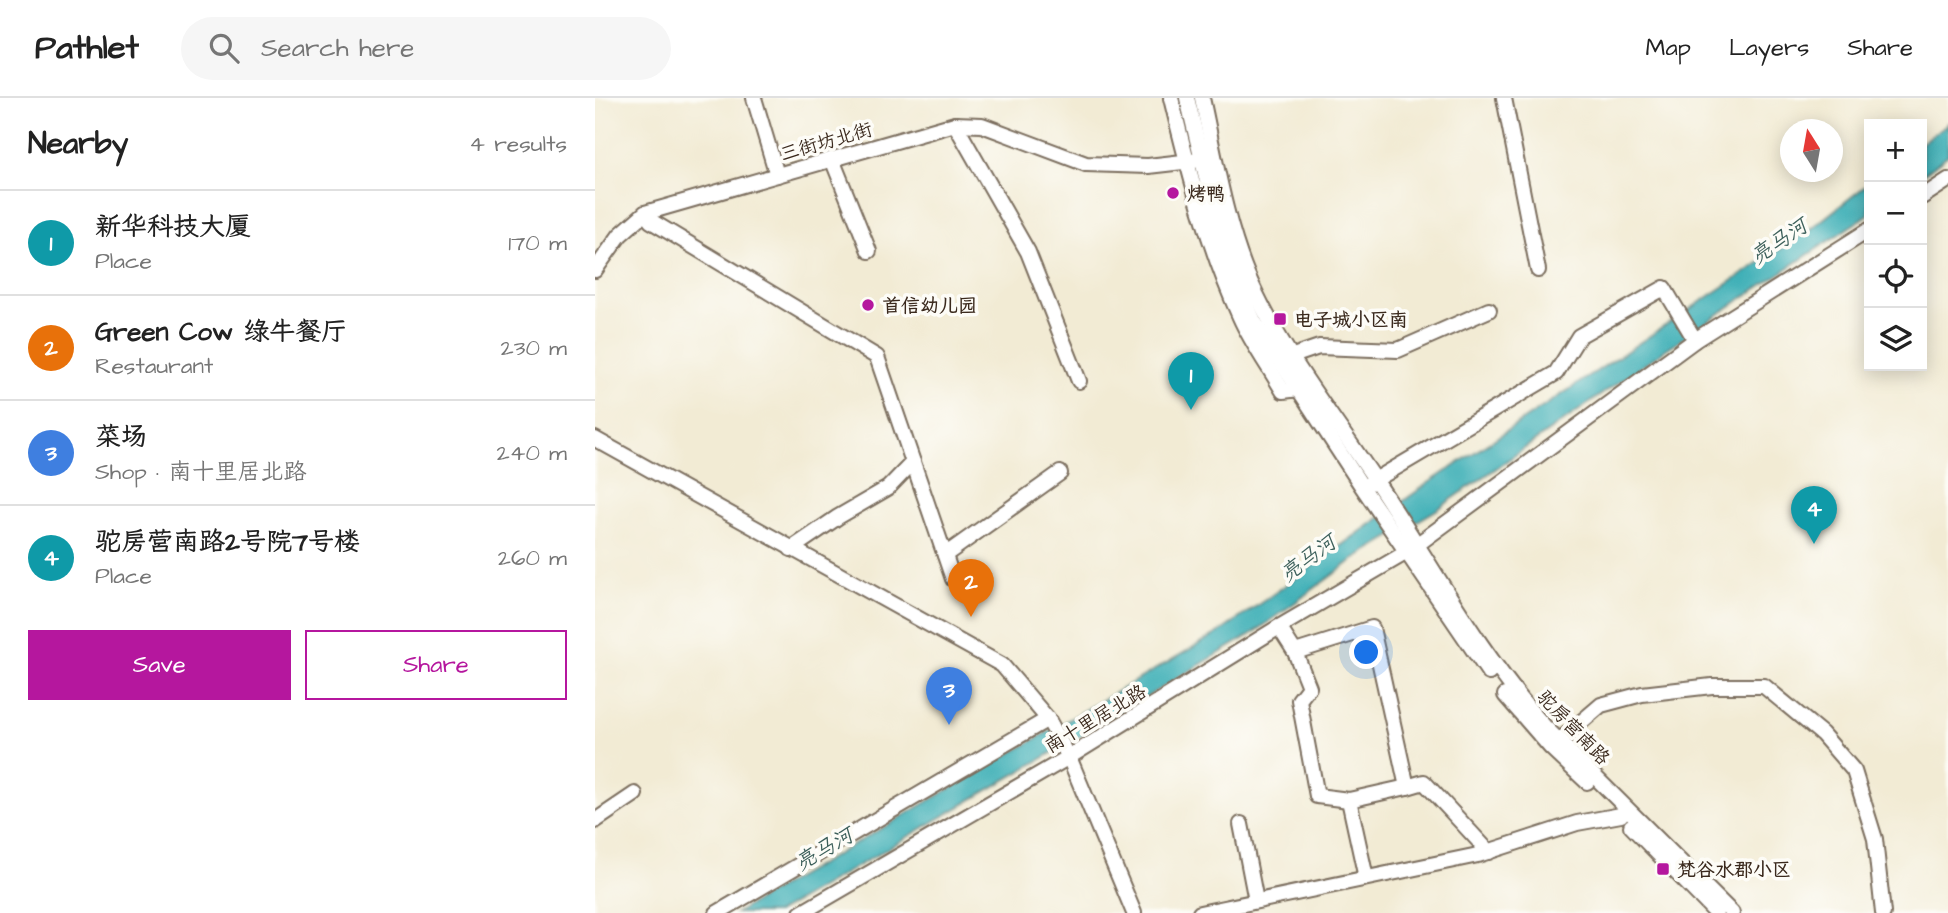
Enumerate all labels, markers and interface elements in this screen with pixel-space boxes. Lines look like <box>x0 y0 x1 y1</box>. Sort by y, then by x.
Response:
search box <box>181 17 671 80</box>
text: Pathlet <box>35 25 139 71</box>
icon: search <box>205 29 243 67</box>
text: Search here <box>261 30 414 66</box>
text: Map <box>1646 31 1691 65</box>
text: Layers <box>1729 31 1809 65</box>
text: Share <box>1847 31 1913 65</box>
street label: 三街坊北街 <box>777 116 876 169</box>
north arrow <box>1780 119 1843 182</box>
map controls <box>1864 119 1927 371</box>
button: + <box>1864 119 1927 182</box>
text: Nearby <box>28 123 128 165</box>
text: 4 results <box>469 128 567 160</box>
place label: 烤鸭 <box>1187 181 1225 208</box>
button: − <box>1864 182 1927 245</box>
marker: 烤鸭 <box>1165 185 1181 201</box>
text: 新华科技大厦 <box>95 209 251 245</box>
water label: 亮马河 <box>1745 210 1816 271</box>
text: 1 <box>50 227 52 259</box>
text: 170 m <box>508 227 567 259</box>
text: Place <box>95 245 152 277</box>
button: locate <box>1864 245 1927 308</box>
place label: 首信幼儿园 <box>882 293 977 320</box>
marker: 首信幼儿园 <box>860 297 876 313</box>
place label: 电子城小区南 <box>1294 307 1408 334</box>
button: layers <box>1864 308 1927 371</box>
marker: 电子城小区南 <box>1272 311 1288 327</box>
text: Green Cow 绿牛餐厅 <box>95 314 347 350</box>
text: 2 <box>44 332 58 364</box>
text: 230 m <box>501 332 567 364</box>
text: Restaurant <box>95 350 213 382</box>
pin: 1 <box>1168 352 1214 410</box>
text: 菜场 <box>95 419 147 455</box>
text: 3 <box>45 437 57 469</box>
text: 240 m <box>497 437 567 469</box>
text: Shop · 南十里居北路 <box>95 456 307 488</box>
pin: 4 <box>1791 486 1837 544</box>
text: 驼房营南路2号院7号楼 <box>95 524 360 560</box>
water label: 亮马河 <box>1274 526 1345 589</box>
text: 4 <box>43 542 59 574</box>
text: 260 m <box>498 542 567 574</box>
pin: 2 <box>948 559 994 617</box>
text: Place <box>95 560 152 592</box>
button: Save <box>28 630 291 700</box>
button: Share <box>305 630 567 700</box>
your location <box>1349 635 1383 669</box>
pin: 3 <box>926 667 972 725</box>
street label: 南十里居北路 <box>1040 678 1152 760</box>
street label: 驼房营南路 <box>1530 684 1616 772</box>
water label: 亮马河 <box>790 820 861 878</box>
place label: 梵谷水郡小区 <box>1677 857 1791 884</box>
marker: 梵谷水郡小区 <box>1655 861 1671 877</box>

